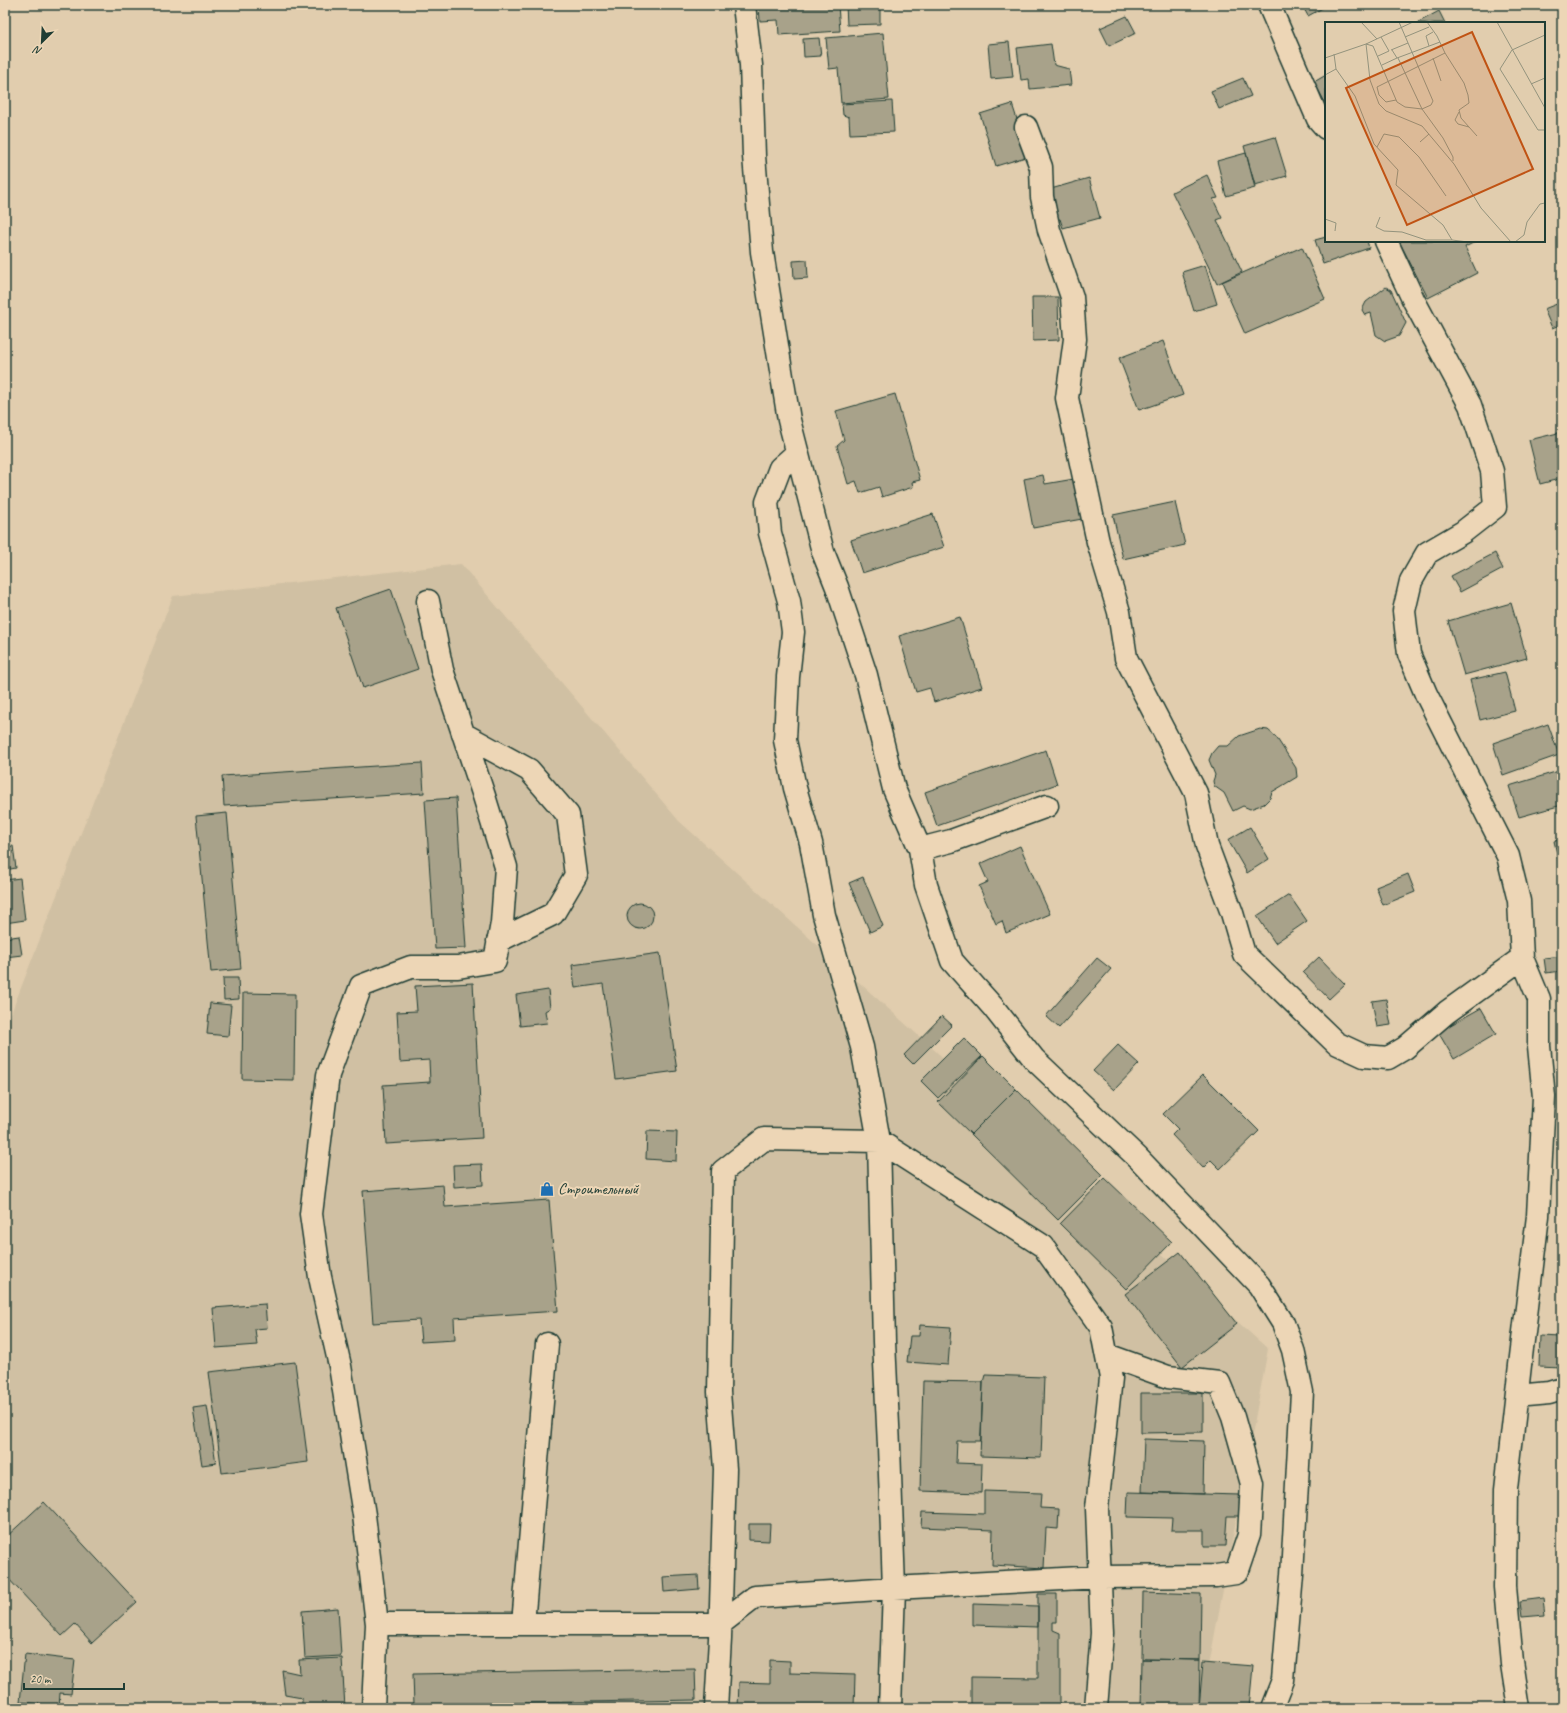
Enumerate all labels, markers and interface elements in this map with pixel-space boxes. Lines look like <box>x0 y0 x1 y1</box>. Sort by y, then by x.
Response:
north arrow <box>22 22 62 62</box>
inset map <box>1325 22 1545 242</box>
text: N <box>30 42 44 59</box>
place label: Строительный <box>558 1179 640 1199</box>
shop icon: Строительный <box>539 1181 555 1197</box>
scale bar <box>24 1665 124 1691</box>
text: 20 m <box>30 1671 52 1687</box>

